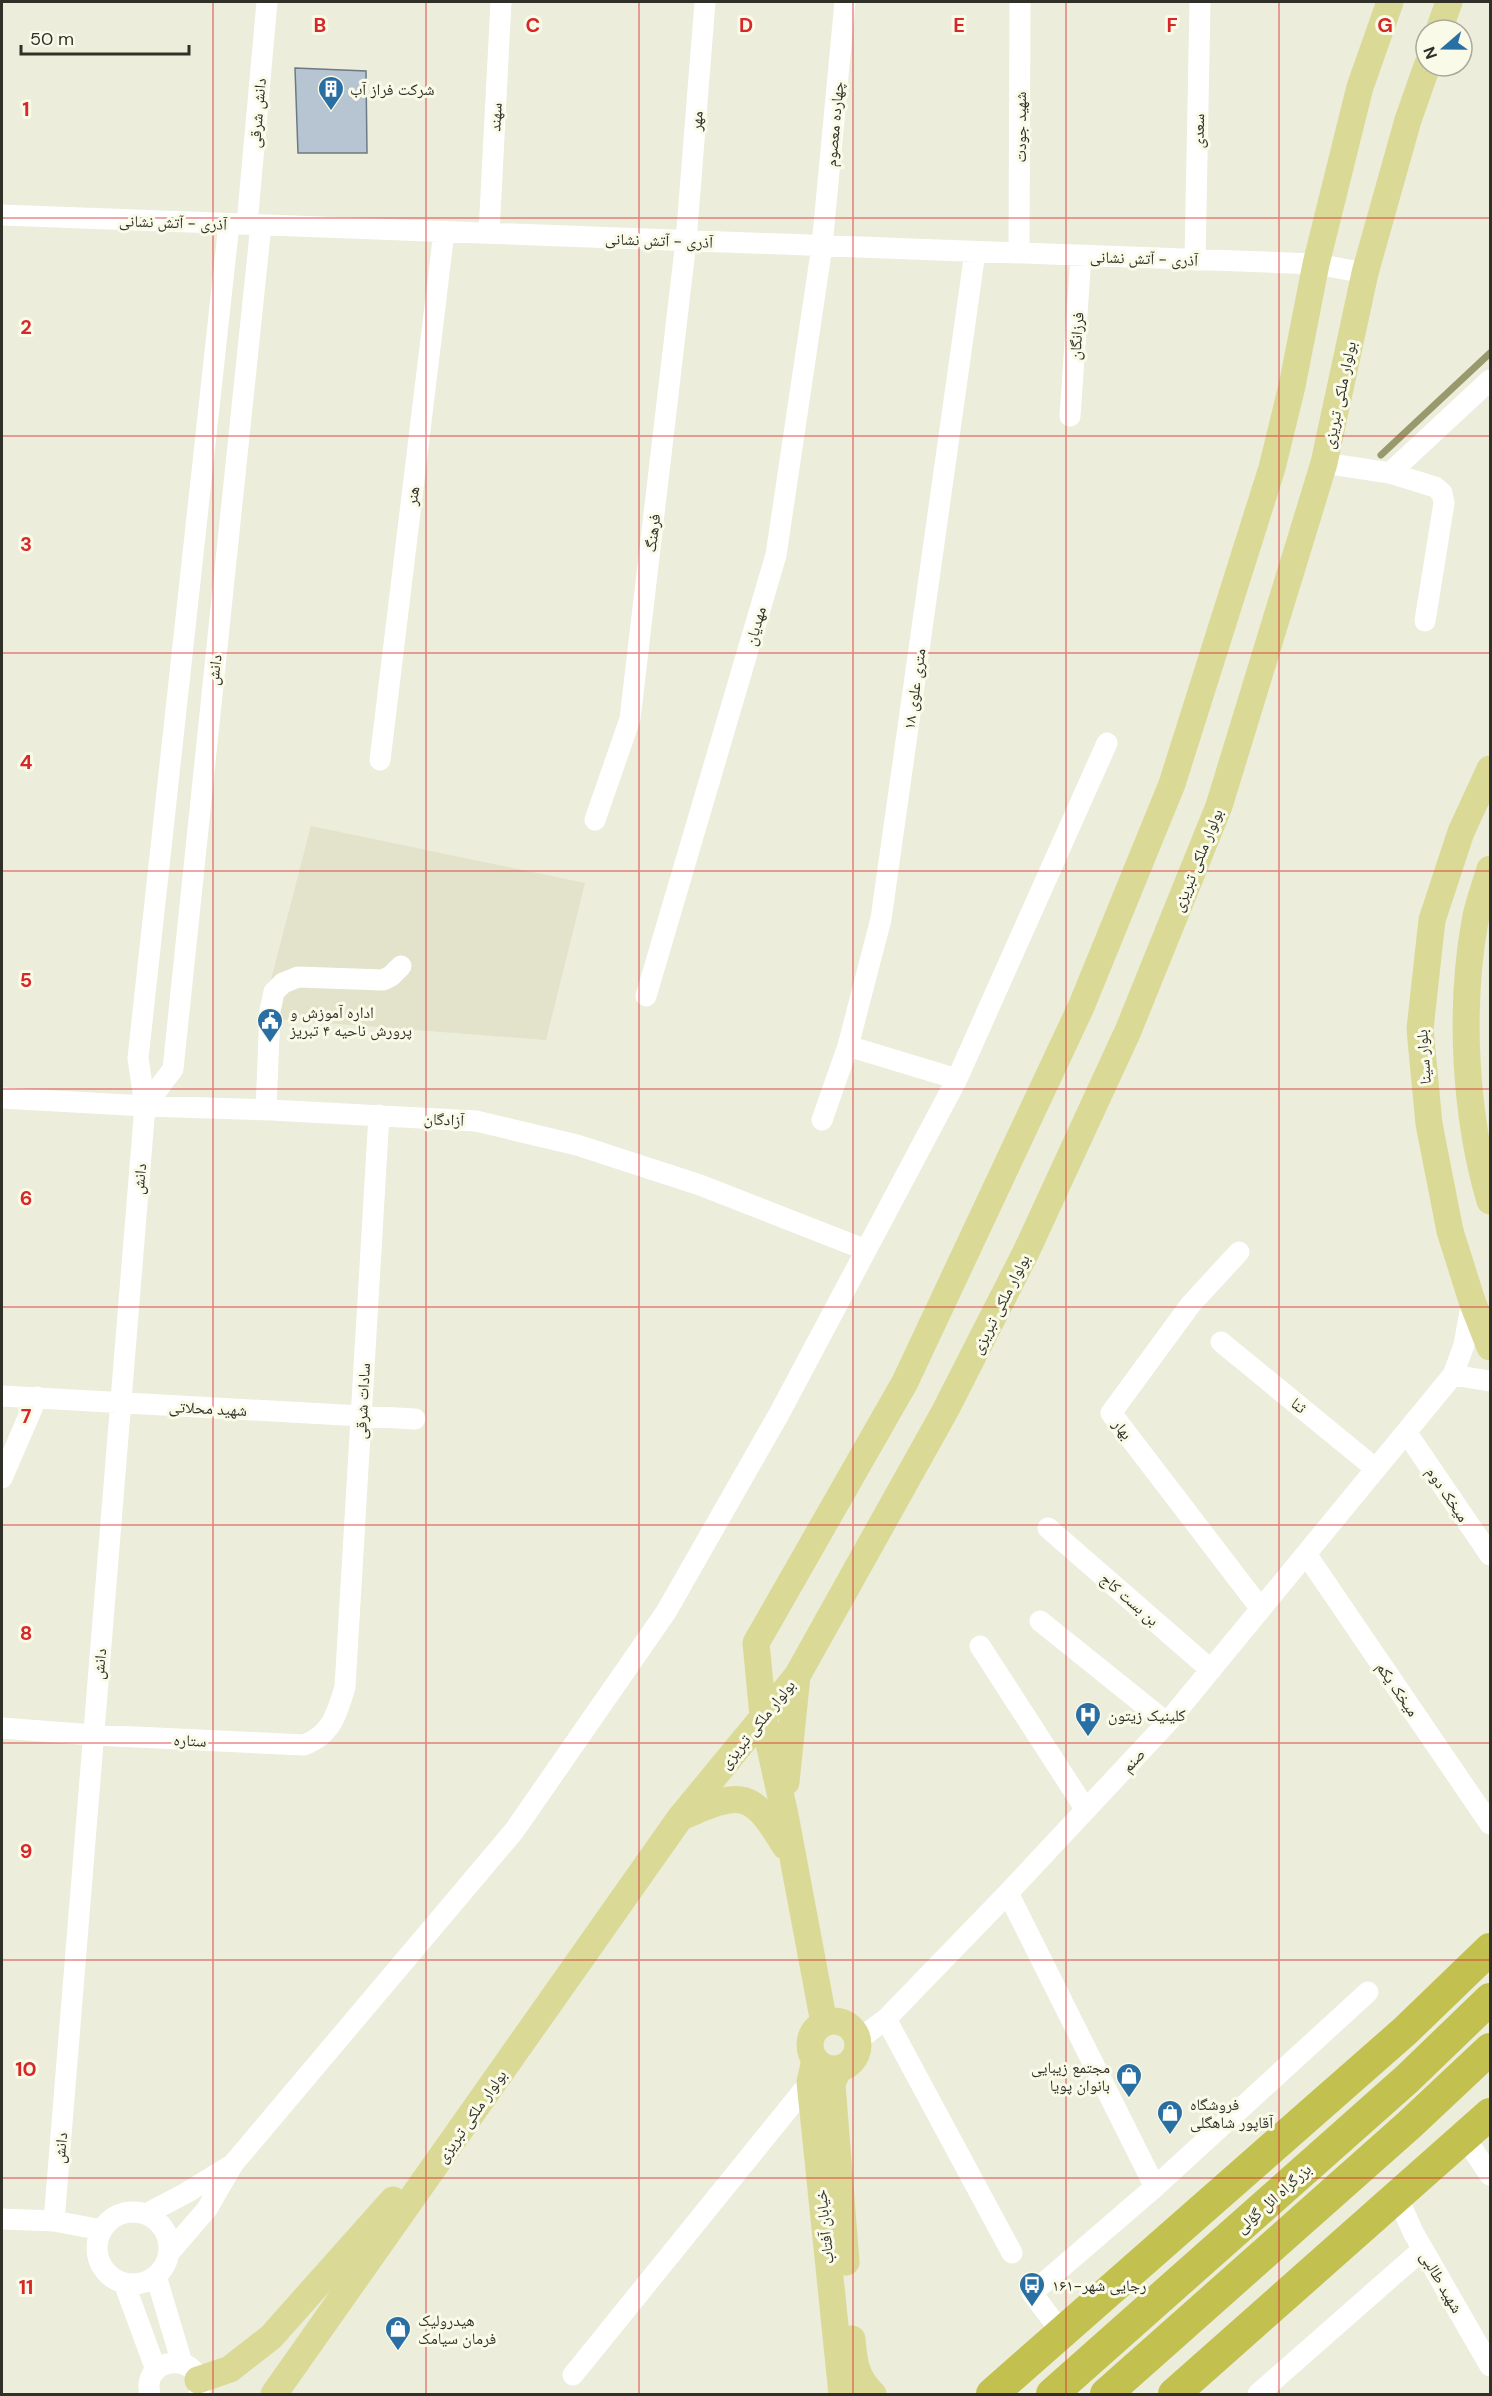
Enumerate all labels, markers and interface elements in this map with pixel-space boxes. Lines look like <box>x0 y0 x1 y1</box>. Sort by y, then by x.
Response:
text: B <box>314 12 326 38</box>
text: C <box>526 12 540 38</box>
text: D <box>739 12 753 38</box>
text: E <box>953 12 965 38</box>
text: F <box>1166 12 1178 38</box>
text: G <box>1377 12 1393 38</box>
scale bar <box>21 18 189 56</box>
north arrow <box>1414 18 1474 78</box>
text: 50 m <box>30 27 74 51</box>
text: N <box>1419 44 1442 62</box>
building icon: شرکت فراز آب <box>316 74 346 112</box>
street label: دانش شرقی <box>244 77 271 149</box>
place label: شرکت فراز آب <box>350 79 435 100</box>
street label: چهارده معصوم <box>820 80 849 168</box>
street label: شهید جودت <box>1010 92 1031 162</box>
text: 1 <box>22 96 30 122</box>
street label: سهند <box>484 102 507 132</box>
street label: مهر <box>685 110 708 133</box>
street label: سعدی <box>1188 114 1209 149</box>
street label: آذرى - آتش نشانى <box>119 210 228 235</box>
street label: آذرى - آتش نشانى <box>605 228 714 253</box>
street label: آذرى - آتش نشانى <box>1090 246 1199 271</box>
street label: فرزانگان <box>1064 311 1089 361</box>
text: 2 <box>20 314 32 340</box>
street label: بولوار ملکی تبریزی <box>1318 339 1361 451</box>
street label: هنر <box>401 485 424 508</box>
street label: فرهنگ <box>640 513 665 553</box>
text: 3 <box>20 531 32 557</box>
street label: مهدیان <box>740 604 771 648</box>
street label: ۱۸ متری علوی <box>898 647 931 731</box>
street label: دانش <box>202 653 227 687</box>
text: 4 <box>20 749 33 775</box>
street label: بولوار ملکی تبریزی <box>1167 806 1228 915</box>
text: 5 <box>20 967 32 993</box>
place label: اداره آموزش و پرورش ناحیه ۴ تبریز <box>289 1002 412 1041</box>
public building icon: اداره آموزش و پرورش ناحیه ۴ تبریز <box>255 1006 285 1044</box>
street label: بلوار سینا <box>1411 1029 1436 1085</box>
street label: آزادگان <box>423 1108 466 1131</box>
street label: دانش <box>128 1163 151 1195</box>
text: 6 <box>20 1185 32 1211</box>
street label: بولوار ملکی تبریزی <box>966 1251 1035 1358</box>
street label: سادات شرقی <box>350 1362 375 1440</box>
street label: ثنا <box>1287 1393 1311 1418</box>
street label: شهید محلاتی <box>168 1396 248 1421</box>
text: 7 <box>21 1403 32 1429</box>
street label: بهار <box>1107 1414 1137 1444</box>
street label: میخک دوم <box>1421 1463 1474 1526</box>
street label: بن بست کاج <box>1096 1568 1163 1631</box>
text: 8 <box>20 1620 32 1646</box>
street label: دانش <box>88 1648 111 1680</box>
street label: میخک یکم <box>1372 1658 1424 1721</box>
street label: بولوار ملکی تبریزی <box>715 1675 800 1773</box>
hospital icon: کلینیک زیتون <box>1073 1700 1103 1738</box>
place label: کلینیک زیتون <box>1108 1705 1186 1726</box>
street label: ستاره <box>173 1729 207 1752</box>
street label: صنم <box>1117 1744 1150 1777</box>
text: 9 <box>20 1838 32 1864</box>
text: 10 <box>15 2056 37 2082</box>
place label: مجتمع زیبایی بانوان پویا <box>1031 2057 1110 2096</box>
shop icon: مجتمع زیبایی بانوان پویا <box>1114 2061 1144 2099</box>
street label: بولوار ملکی تبریزی <box>431 2066 511 2167</box>
place label: فروشگاه آقاپور شاهگلی <box>1190 2094 1274 2133</box>
shop icon: فروشگاه آقاپور شاهگلی <box>1155 2098 1185 2136</box>
street label: دانش <box>49 2132 72 2164</box>
street label: بزرگراه ائل گؤلی <box>1231 2159 1316 2238</box>
street label: خیابان آفتاب <box>810 2189 839 2265</box>
street label: شهید طالبی <box>1416 2248 1468 2317</box>
bus stop icon: ۱۶۱-رجایی شهر <box>1017 2270 1047 2308</box>
text: 11 <box>19 2274 33 2300</box>
place label: ۱۶۱-رجایی شهر <box>1052 2275 1146 2296</box>
place label: هیدرولیک فرمان سیامک <box>418 2310 496 2349</box>
shop icon: هیدرولیک فرمان سیامک <box>383 2314 413 2352</box>

